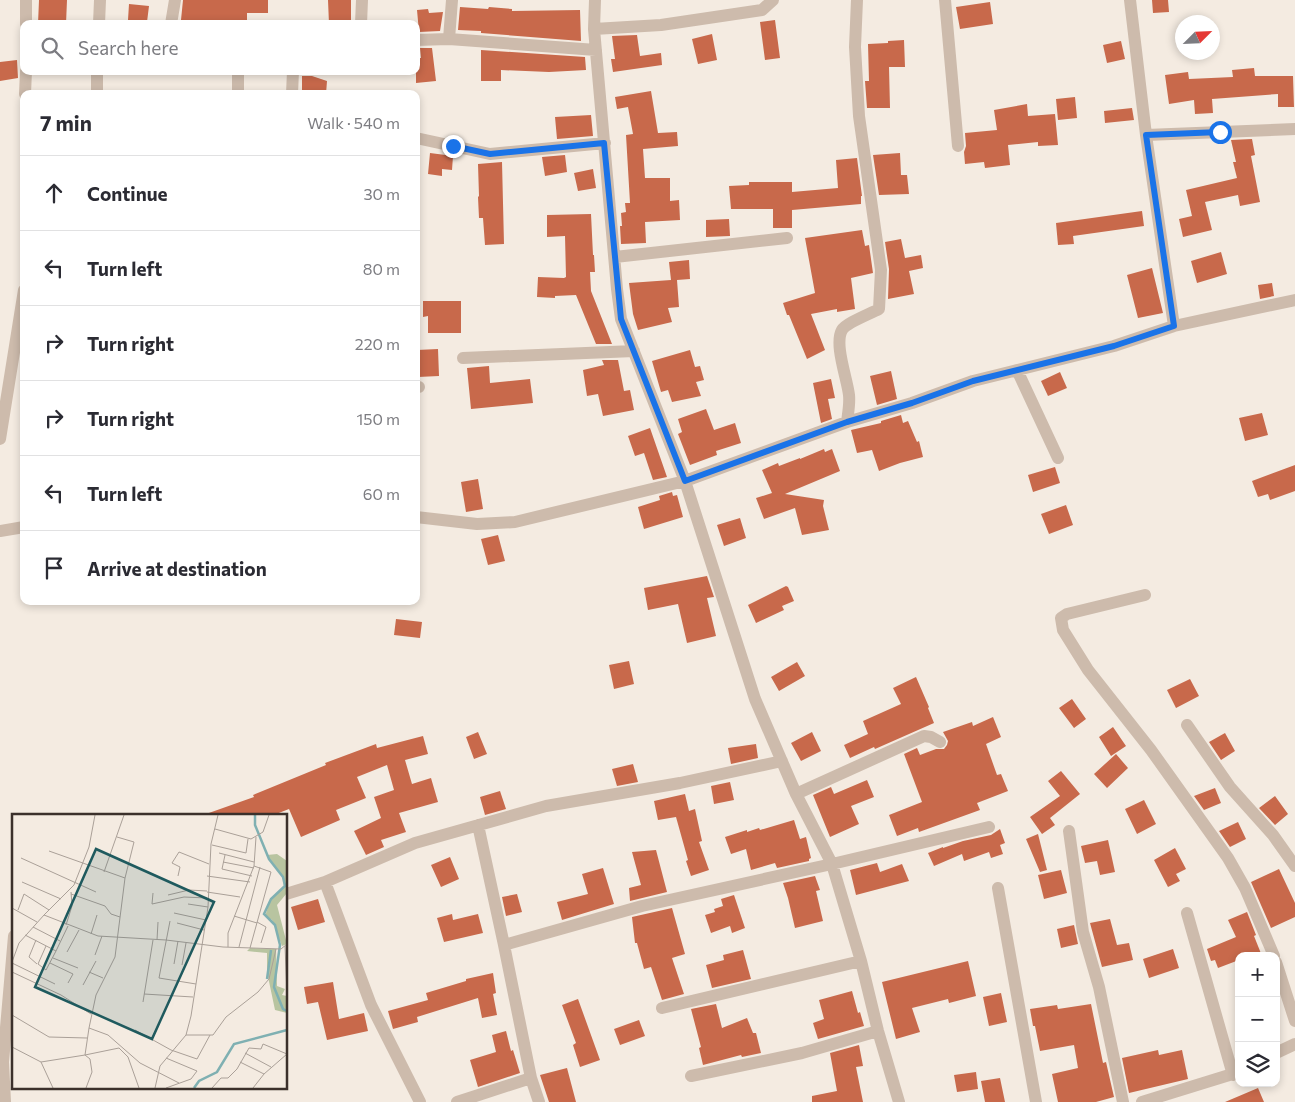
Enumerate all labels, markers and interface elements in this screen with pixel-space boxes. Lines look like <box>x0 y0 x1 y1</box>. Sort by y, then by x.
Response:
north arrow <box>1175 15 1220 60</box>
search box <box>20 20 420 75</box>
icon: search <box>38 34 66 62</box>
text: Search here <box>78 36 178 59</box>
text: 7 min <box>40 110 92 135</box>
text: Walk · 540 m <box>307 113 400 132</box>
route start <box>1209 121 1232 144</box>
route end <box>442 135 465 158</box>
icon: ahead <box>40 179 68 207</box>
text: Continue <box>87 182 167 205</box>
text: 30 m <box>363 184 400 203</box>
icon: left <box>40 254 68 282</box>
text: Turn left <box>87 257 162 280</box>
text: 80 m <box>363 259 400 278</box>
icon: right <box>40 329 68 357</box>
text: Turn right <box>87 332 174 355</box>
text: 220 m <box>355 334 400 353</box>
icon: right <box>40 404 68 432</box>
text: Turn right <box>87 407 174 430</box>
text: 150 m <box>357 409 400 428</box>
icon: left <box>40 479 68 507</box>
text: Turn left <box>87 482 162 505</box>
text: 60 m <box>363 484 400 503</box>
icon: arrive <box>40 554 68 582</box>
text: Arrive at destination <box>87 557 267 580</box>
inset map <box>12 814 288 1090</box>
map controls <box>1235 952 1280 1087</box>
button: + <box>1235 952 1280 997</box>
button: − <box>1235 997 1280 1042</box>
button: layers <box>1235 1042 1280 1087</box>

